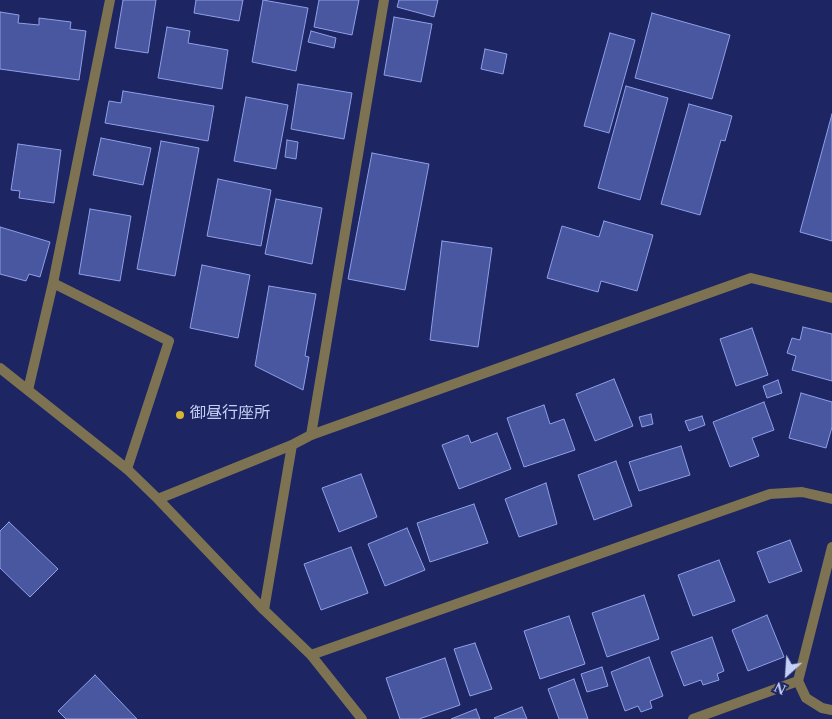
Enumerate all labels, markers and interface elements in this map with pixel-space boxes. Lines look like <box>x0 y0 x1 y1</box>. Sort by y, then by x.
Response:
place label: 御昼行座所 <box>190 405 270 425</box>
marker: 御昼行座所 <box>174 409 186 421</box>
north arrow <box>762 649 812 699</box>
text: N <box>770 676 790 700</box>

